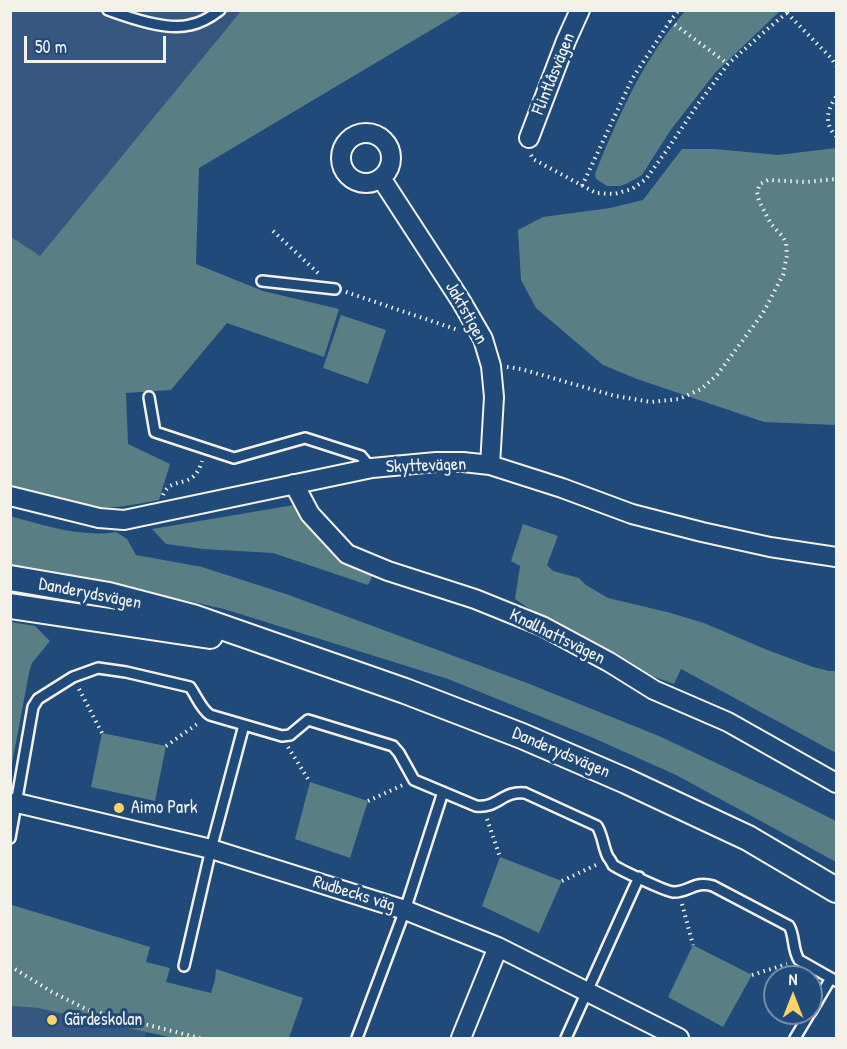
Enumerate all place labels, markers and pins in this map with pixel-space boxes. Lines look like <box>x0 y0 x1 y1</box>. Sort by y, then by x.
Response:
place label: Aimo Park <box>131 797 198 819</box>
marker: Aimo Park <box>112 801 126 815</box>
place label: Gärdeskolan <box>64 1009 142 1031</box>
marker: Gärdeskolan <box>45 1013 59 1027</box>

